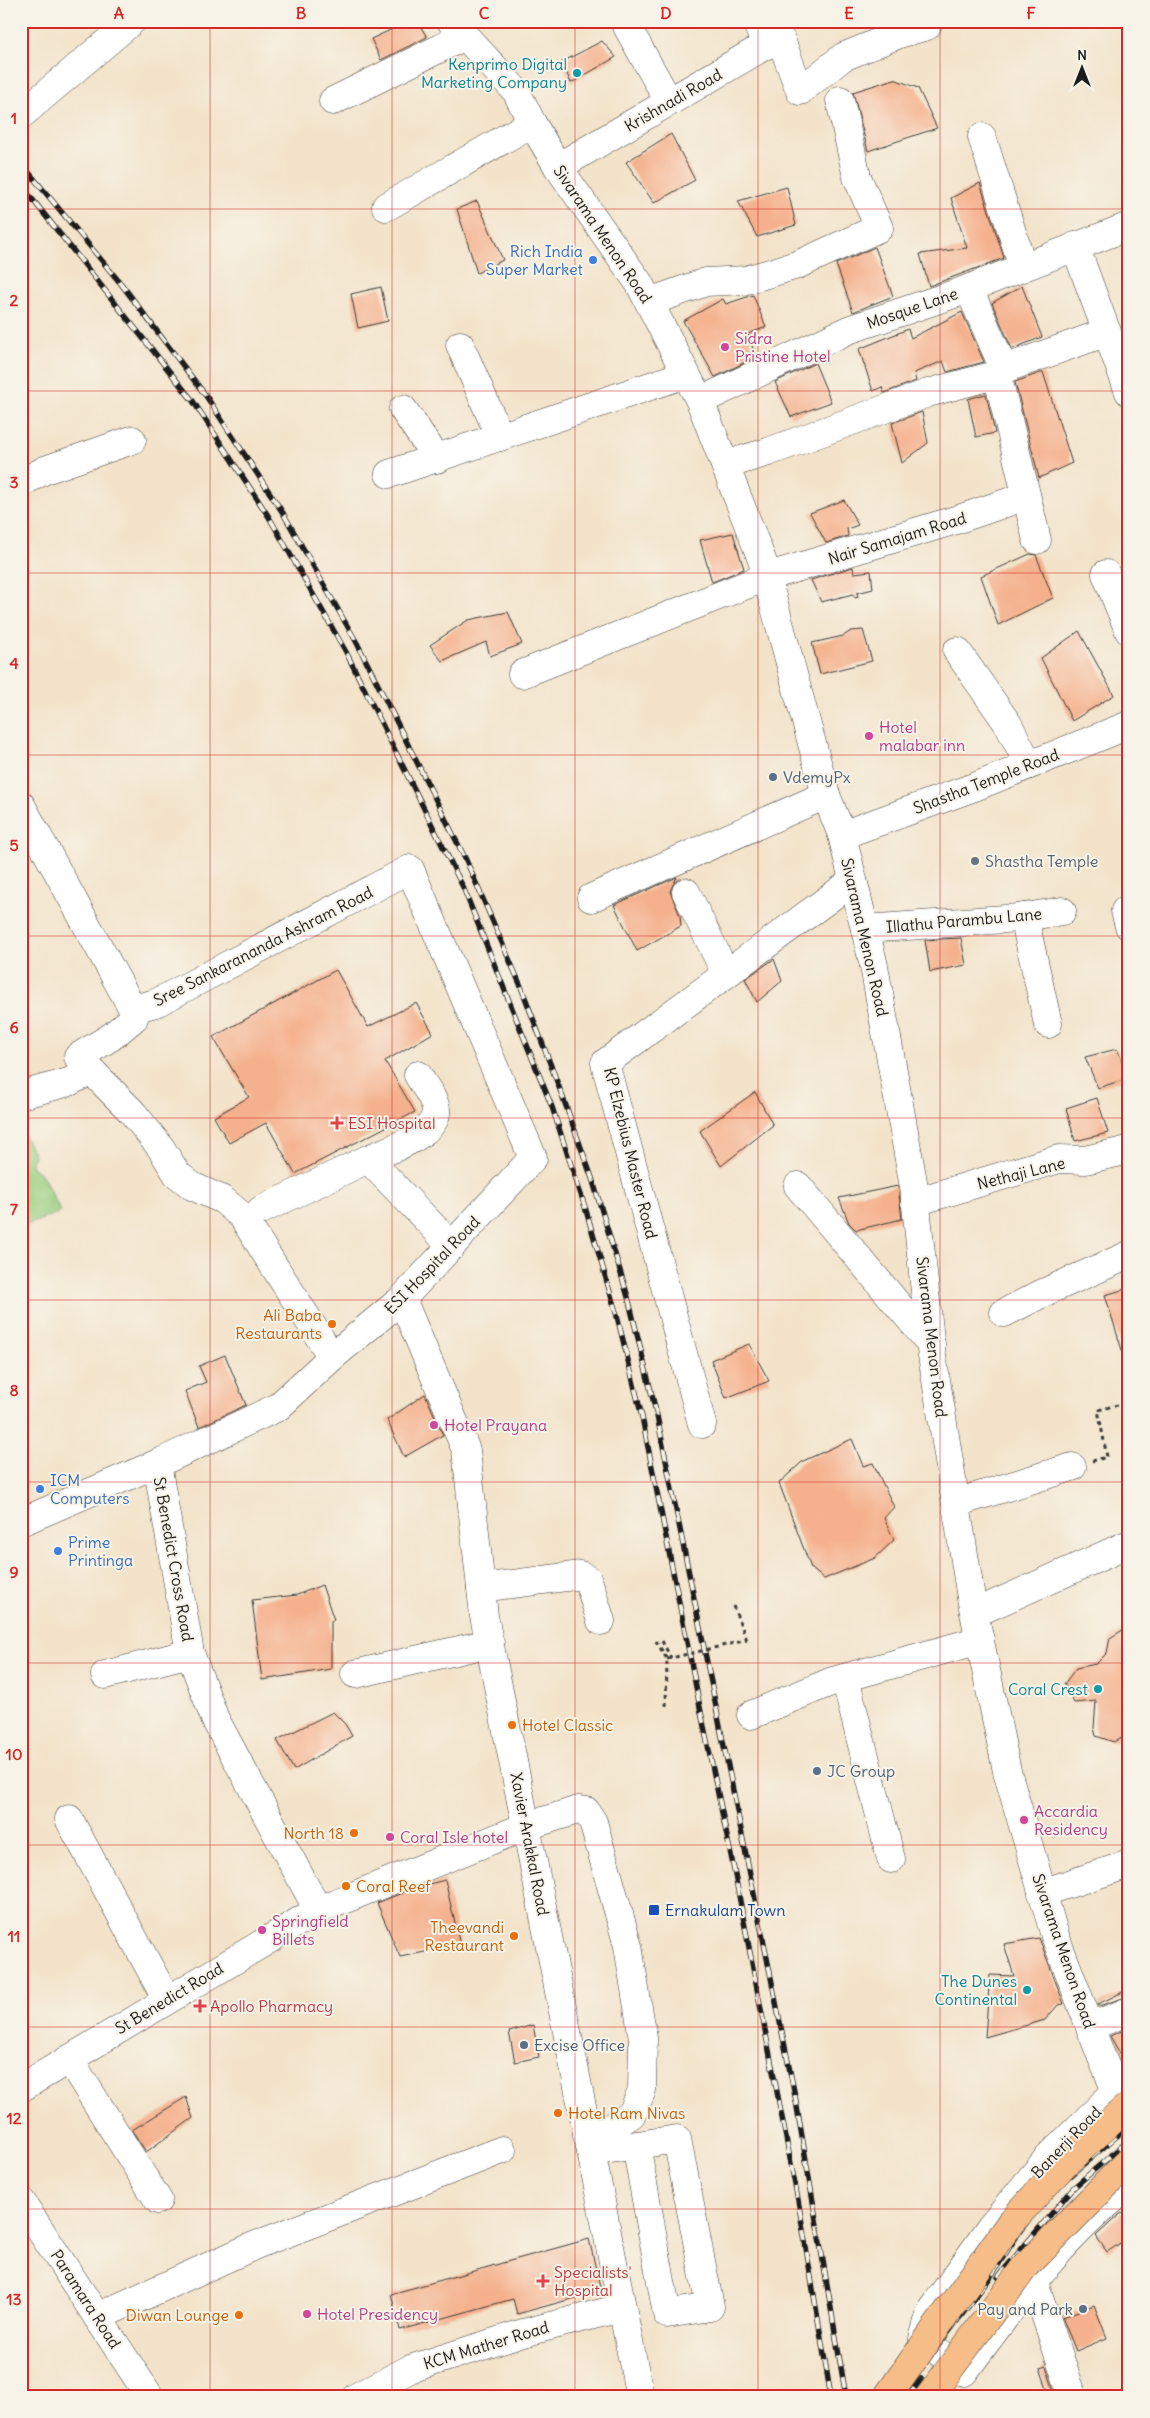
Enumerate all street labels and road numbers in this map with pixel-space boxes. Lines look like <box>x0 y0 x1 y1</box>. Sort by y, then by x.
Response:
street label: Krishnadi Road <box>621 64 725 136</box>
street label: Sivarama Menon Road <box>549 161 657 307</box>
street label: Mosque Lane <box>864 283 960 333</box>
street label: Nair Samajam Road <box>826 507 968 569</box>
street label: Shastha Temple Road <box>910 744 1062 818</box>
street label: Sivarama Menon Road <box>837 856 893 1018</box>
street label: Sree Sankarananda Ashram Road <box>150 882 376 1010</box>
street label: Illathu Parambu Lane <box>885 903 1043 937</box>
street label: KP Elzebius Master Road <box>600 1065 662 1241</box>
street label: Nethaji Lane <box>975 1152 1067 1194</box>
street label: ESI Hospital Road <box>380 1212 484 1318</box>
street label: Sivarama Menon Road <box>912 1255 952 1419</box>
street label: St Benedict Cross Road <box>150 1475 198 1643</box>
street label: Xavier Arakkal Road <box>506 1771 554 1917</box>
street label: Sivarama Menon Road <box>1028 1871 1100 2031</box>
street label: St Benedict Road <box>111 1958 227 2038</box>
street label: Banerji Road <box>1027 2102 1105 2182</box>
street label: Paramara Road <box>47 2246 125 2352</box>
street label: KCM Mather Road <box>421 2316 551 2374</box>

